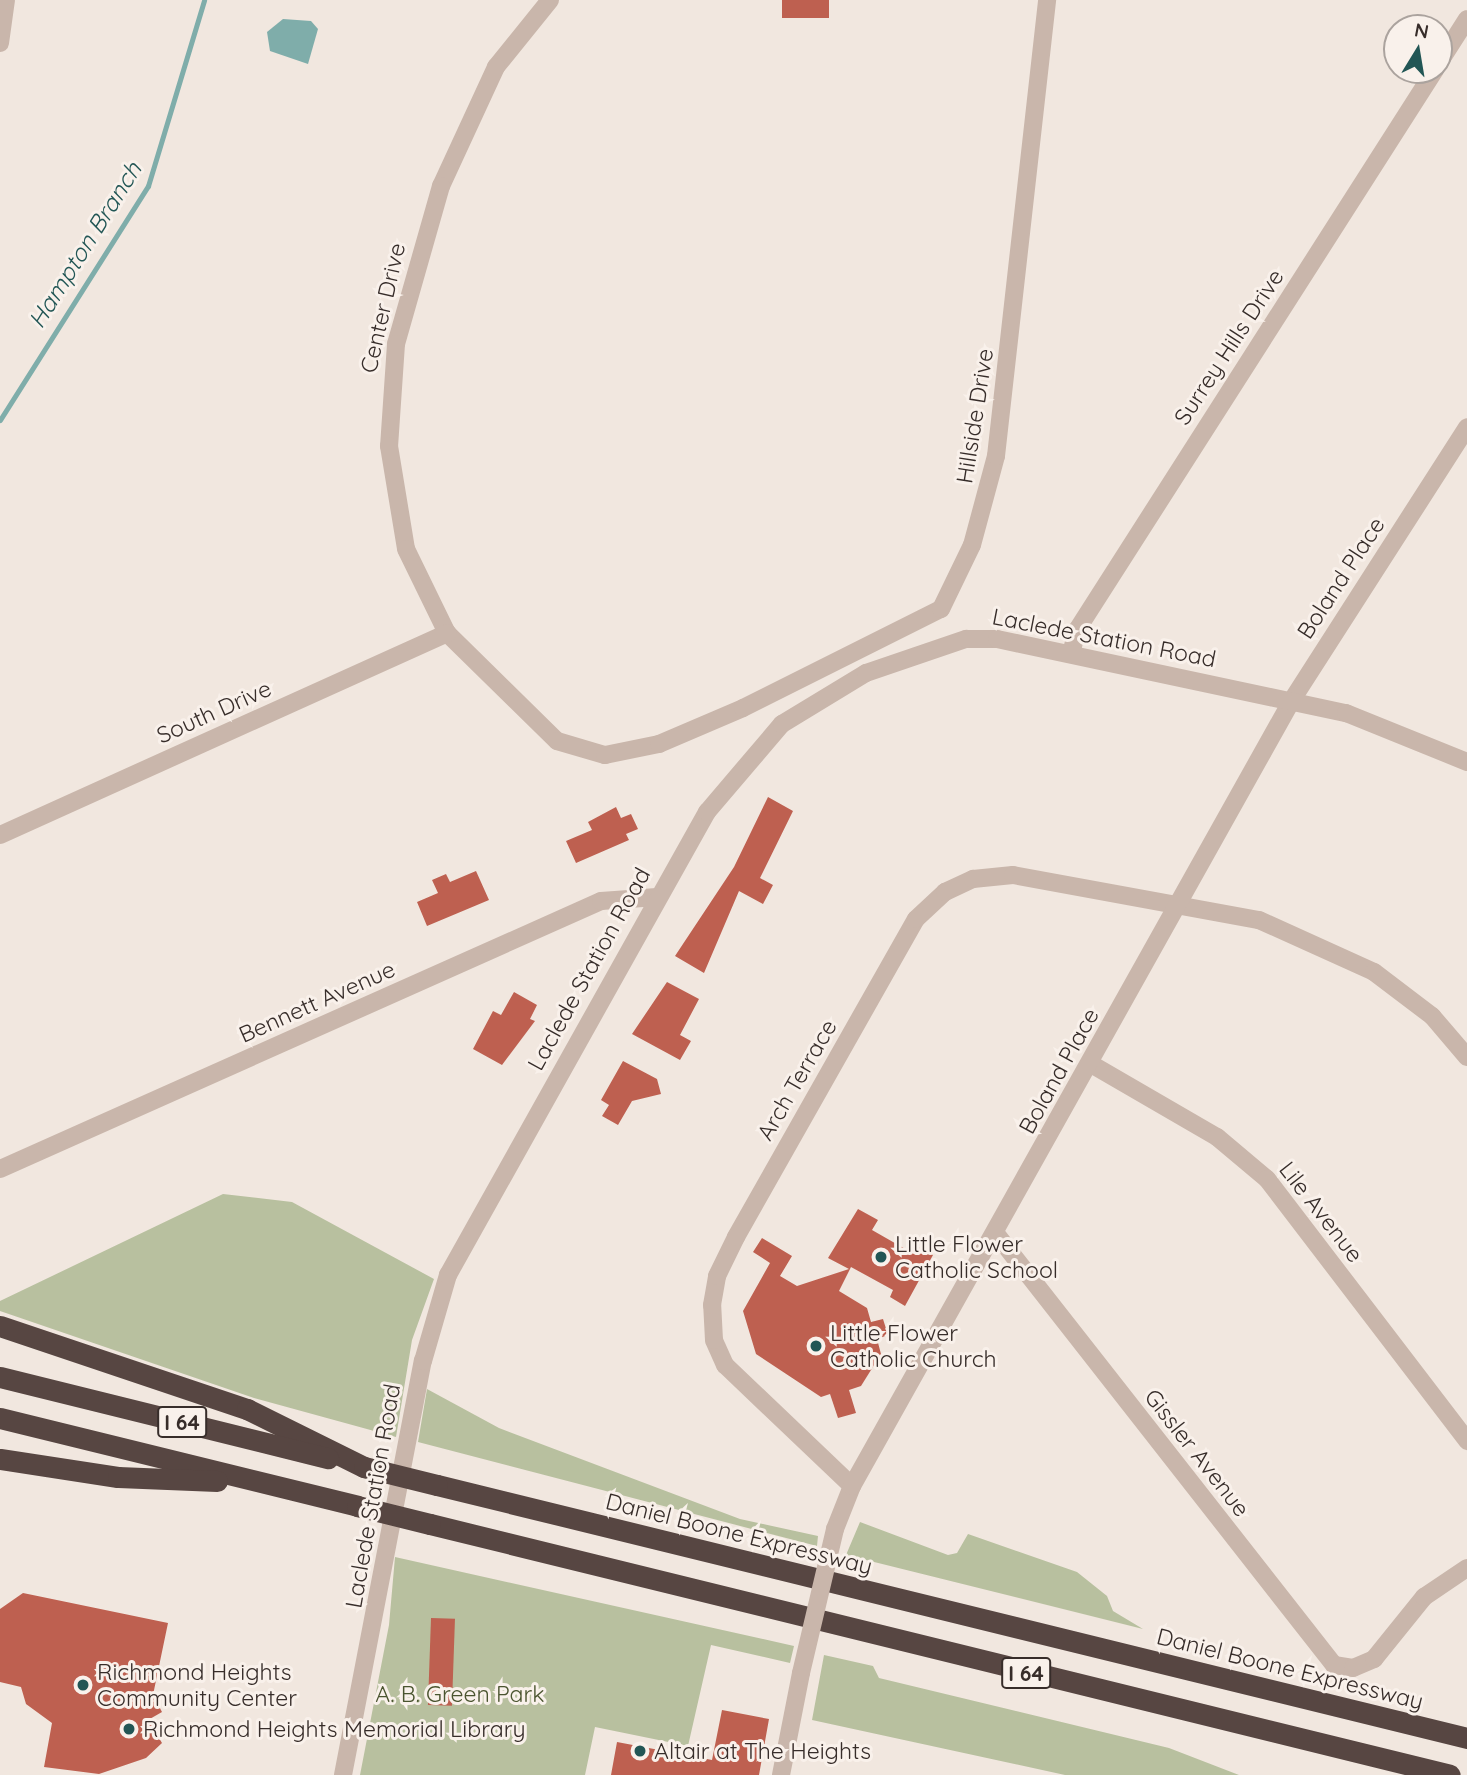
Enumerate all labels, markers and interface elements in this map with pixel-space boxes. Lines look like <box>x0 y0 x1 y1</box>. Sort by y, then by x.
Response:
north arrow <box>1383 14 1453 84</box>
text: N <box>1412 17 1431 43</box>
water label: Hampton Branch <box>22 157 148 333</box>
street label: Center Drive <box>355 240 411 376</box>
street label: Surrey Hills Drive <box>1168 264 1290 430</box>
street label: Hillside Drive <box>951 347 999 485</box>
street label: Boland Place <box>1291 512 1391 644</box>
street label: Laclede Station Road <box>990 603 1218 673</box>
street label: South Drive <box>152 674 276 750</box>
street label: Laclede Station Road <box>522 863 656 1075</box>
street label: Bennett Avenue <box>235 955 399 1049</box>
street label: Boland Place <box>1013 1003 1105 1139</box>
street label: Arch Terrace <box>751 1015 843 1145</box>
street label: Lile Avenue <box>1273 1156 1369 1268</box>
place label: Little Flower Catholic School <box>895 1230 1058 1284</box>
marker: Little Flower Catholic School <box>873 1249 889 1265</box>
place label: Little Flower Catholic Church <box>830 1319 997 1373</box>
marker: Little Flower Catholic Church <box>808 1338 824 1354</box>
street label: Laclede Station Road <box>340 1382 406 1610</box>
street label: Gissler Avenue <box>1139 1384 1255 1522</box>
road number: I 64 <box>156 1404 208 1440</box>
street label: Daniel Boone Expressway <box>603 1487 875 1581</box>
street label: Daniel Boone Expressway <box>1154 1622 1426 1716</box>
road number: I 64 <box>1000 1656 1052 1690</box>
place label: Richmond Heights Community Center <box>97 1658 297 1712</box>
marker: Richmond Heights Community Center <box>75 1677 91 1693</box>
park label: A. B. Green Park <box>375 1680 545 1708</box>
place label: Richmond Heights Memorial Library <box>143 1715 526 1743</box>
marker: Richmond Heights Memorial Library <box>121 1721 137 1737</box>
place label: Altair at The Heights <box>654 1737 871 1765</box>
marker: Altair at The Heights <box>632 1743 648 1759</box>

